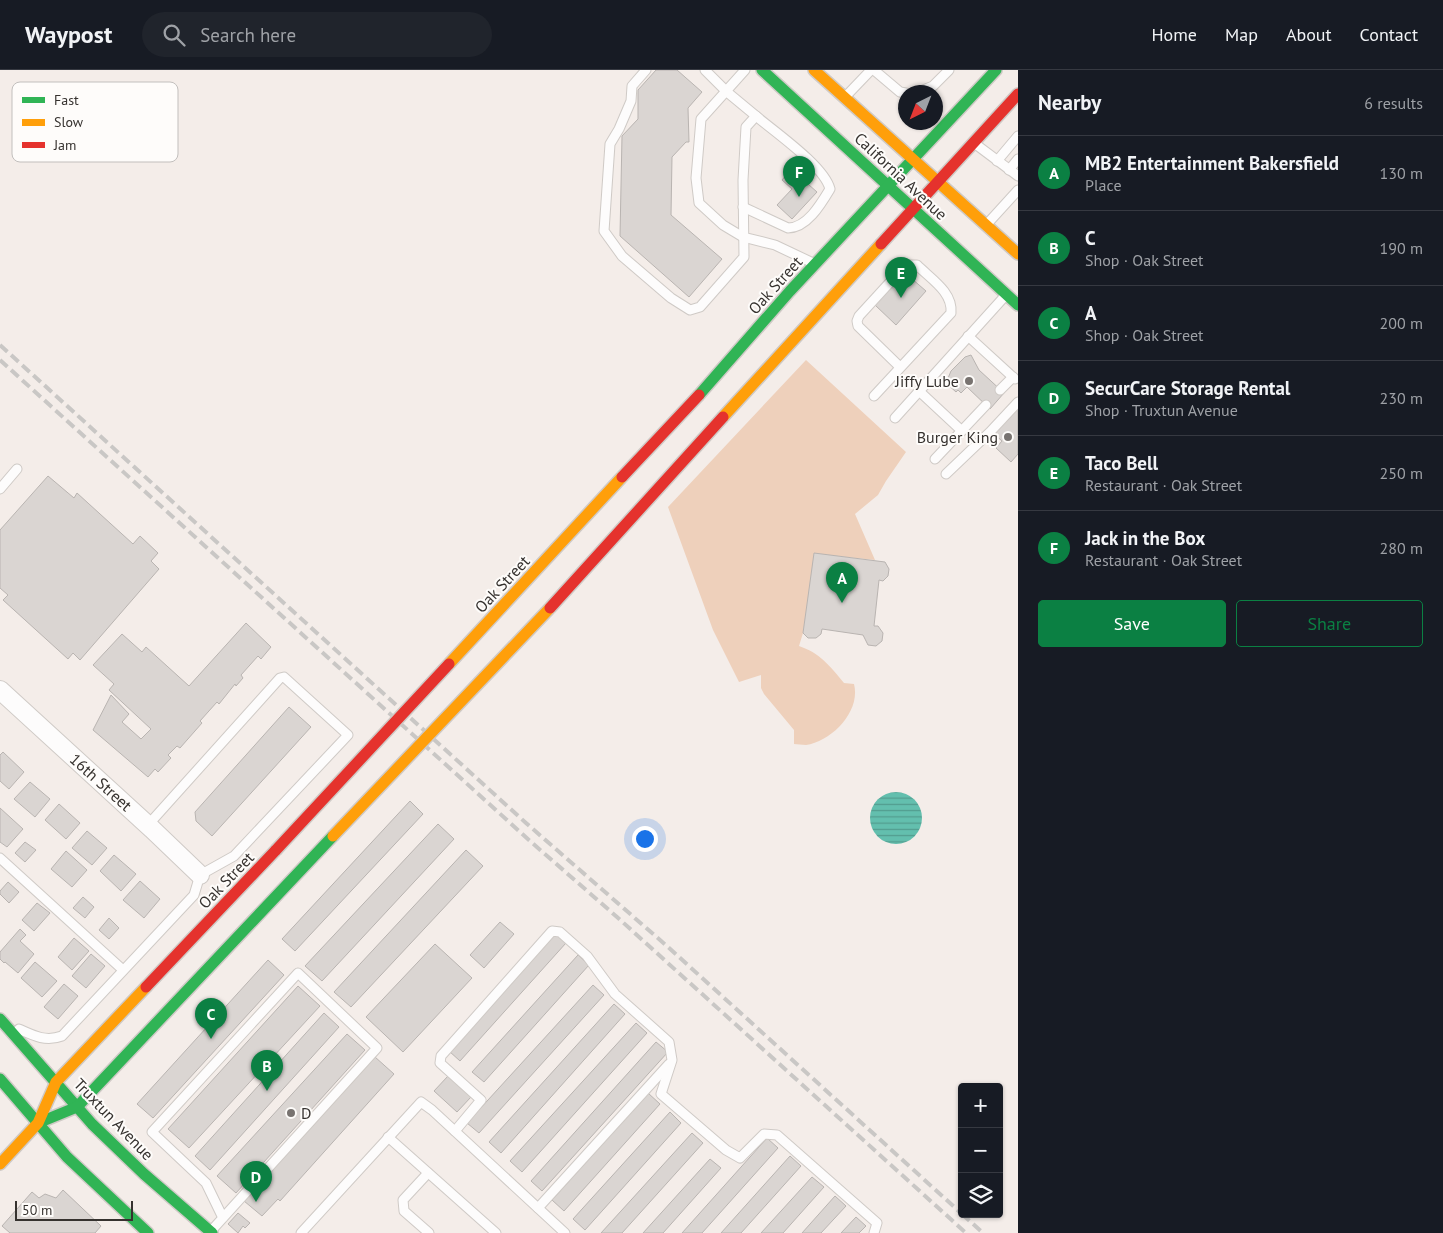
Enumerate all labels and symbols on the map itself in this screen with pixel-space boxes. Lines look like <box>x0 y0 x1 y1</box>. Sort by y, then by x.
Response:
legend <box>12 82 178 162</box>
north arrow <box>898 85 943 130</box>
text: Fast <box>54 91 79 109</box>
text: Slow <box>54 113 84 131</box>
street label: California Avenue <box>851 128 951 224</box>
text: Jam <box>53 136 76 154</box>
pin: F <box>783 156 815 197</box>
street label: Oak Street <box>744 251 807 318</box>
pin: E <box>885 257 917 298</box>
place label: Jiffy Lube <box>894 371 959 391</box>
marker: Jiffy Lube <box>963 375 975 387</box>
place label: Burger King <box>917 427 998 447</box>
marker: Burger King <box>1002 431 1014 443</box>
street label: Oak Street <box>470 551 534 617</box>
pin: A <box>826 562 858 603</box>
street label: 16th Street <box>66 749 137 815</box>
your location <box>632 826 658 852</box>
street label: Oak Street <box>194 847 258 913</box>
pin: C <box>195 998 227 1039</box>
pin: B <box>251 1050 283 1091</box>
street label: Truxtun Avenue <box>70 1074 158 1164</box>
place label: D <box>301 1103 311 1123</box>
marker: D <box>285 1107 297 1119</box>
pin: D <box>240 1161 272 1202</box>
scale bar <box>15 1198 132 1221</box>

